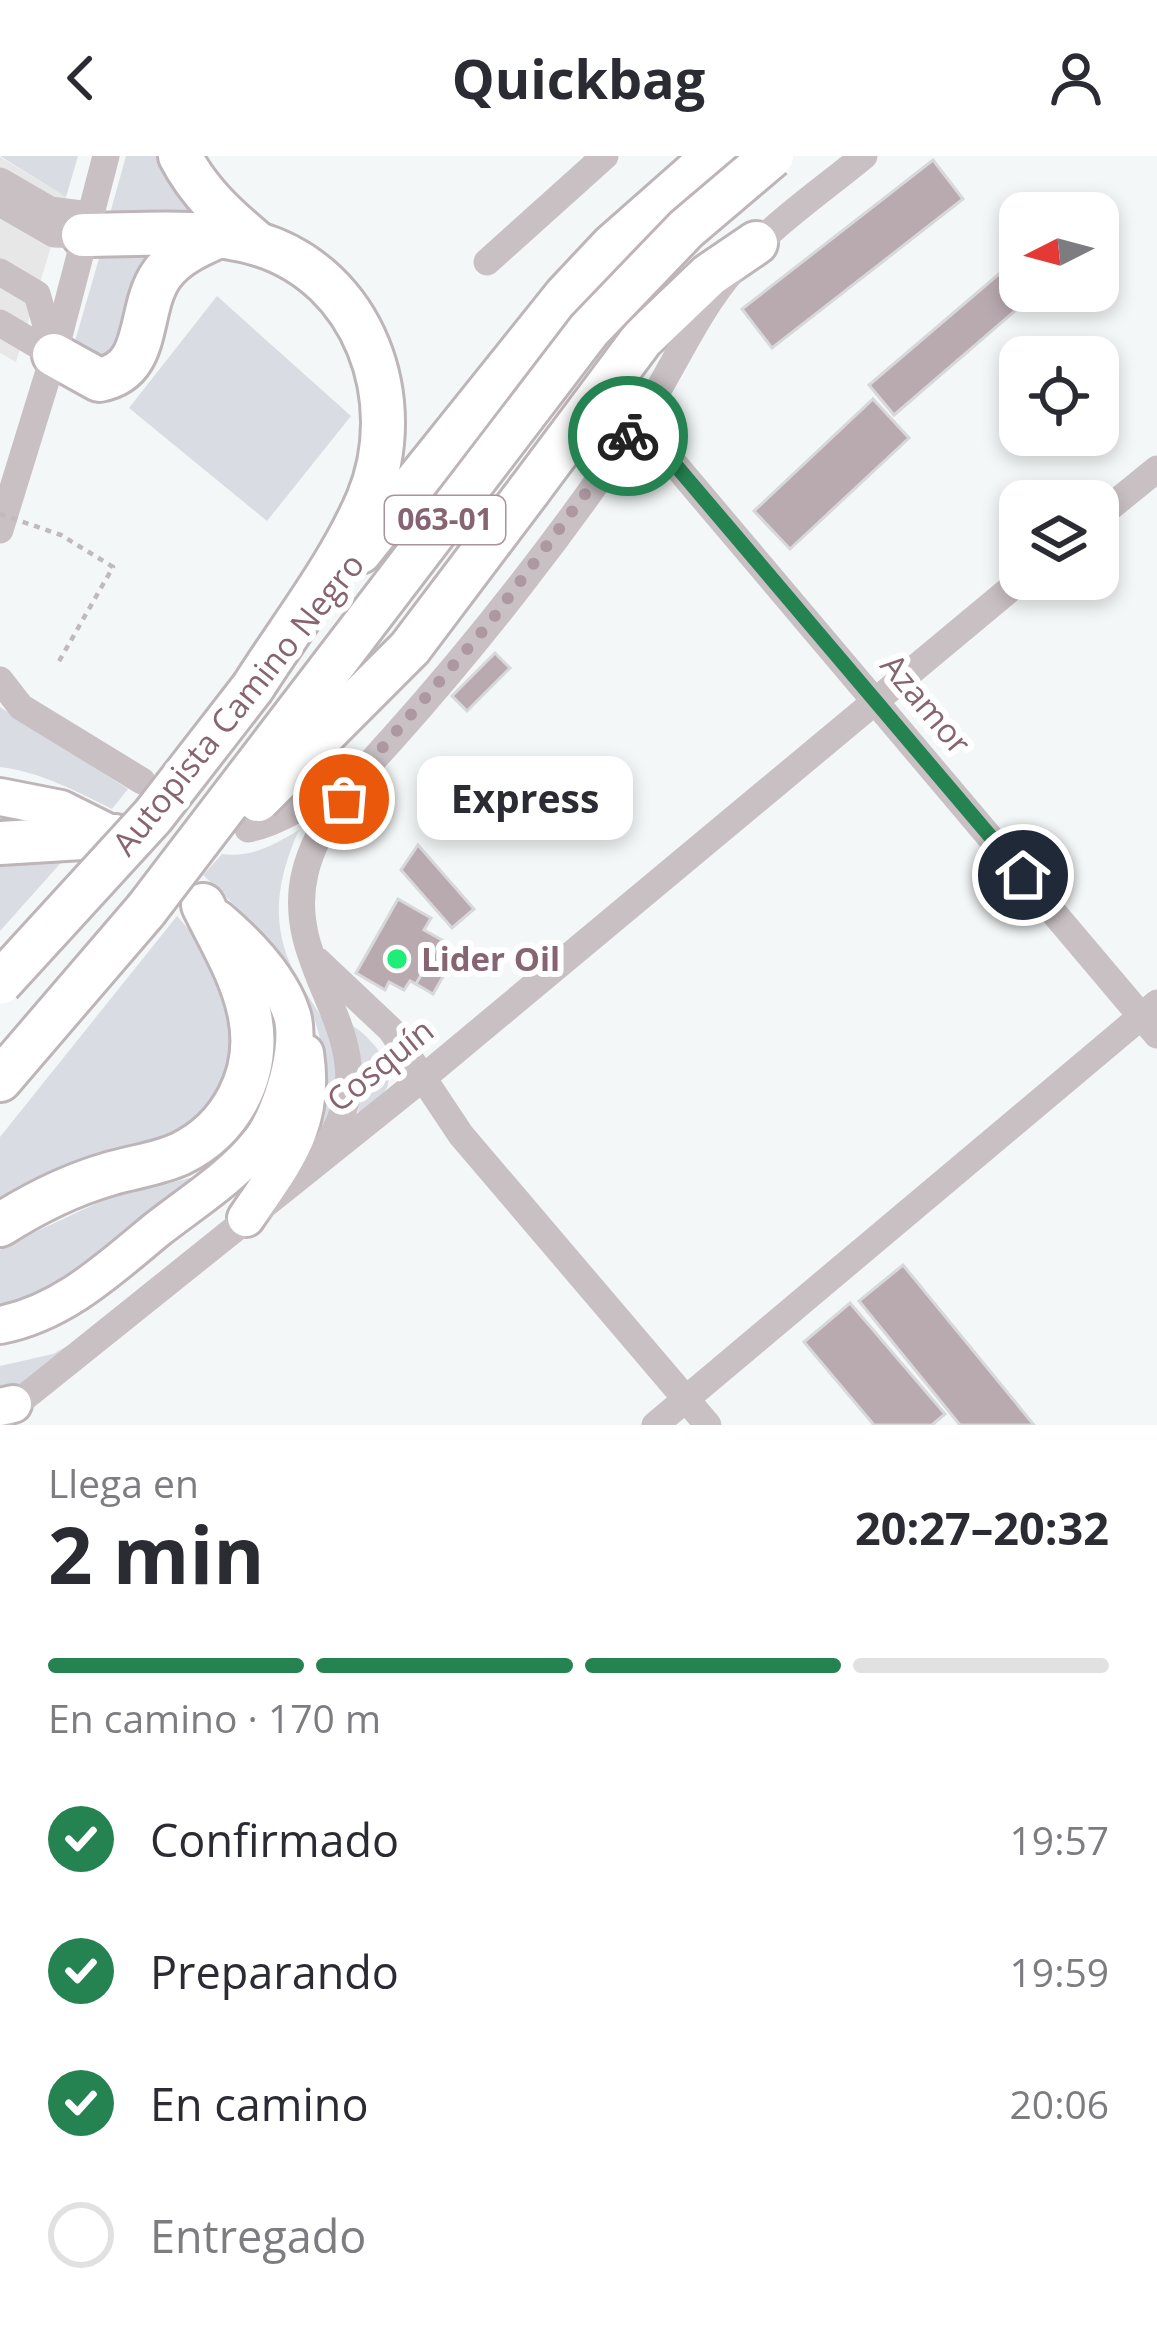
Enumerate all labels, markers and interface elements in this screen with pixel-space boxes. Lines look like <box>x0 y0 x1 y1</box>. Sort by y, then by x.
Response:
text: Quickbag <box>452 41 705 115</box>
icon: back <box>48 45 114 111</box>
icon: person <box>1043 45 1109 111</box>
north arrow <box>999 192 1119 312</box>
map controls <box>999 192 1119 600</box>
button: locate <box>999 336 1119 456</box>
courier <box>568 376 688 496</box>
icon: bike <box>595 403 661 469</box>
button: layers <box>999 480 1119 600</box>
road number: 063-01 <box>385 496 505 544</box>
street label: Autopista Camino Negro <box>102 543 374 864</box>
street label: Azamor <box>871 644 982 764</box>
pin <box>293 748 395 850</box>
callout: Express <box>416 757 632 841</box>
icon: bag <box>311 766 377 832</box>
text: Express <box>451 771 599 824</box>
pin <box>972 824 1074 926</box>
icon: home <box>990 842 1056 908</box>
place label: Lider Oil <box>421 936 560 981</box>
marker: Lider Oil <box>384 946 410 972</box>
street label: Cosquín <box>317 1008 443 1122</box>
text: Llega en <box>48 1456 199 1509</box>
text: 20:27–20:32 <box>855 1497 1109 1558</box>
text: 2 min <box>48 1501 265 1607</box>
text: En camino · 170 m <box>48 1691 381 1744</box>
icon: check <box>48 1806 114 1872</box>
text: Confirmado <box>150 1809 399 1870</box>
text: 19:57 <box>1010 1813 1109 1866</box>
icon: check <box>48 1938 114 2004</box>
text: Preparando <box>150 1941 399 2002</box>
text: 19:59 <box>1010 1945 1109 1998</box>
icon: check <box>48 2070 114 2136</box>
text: En camino <box>150 2073 369 2134</box>
text: 20:06 <box>1010 2077 1109 2130</box>
text: Entregado <box>150 2205 366 2266</box>

